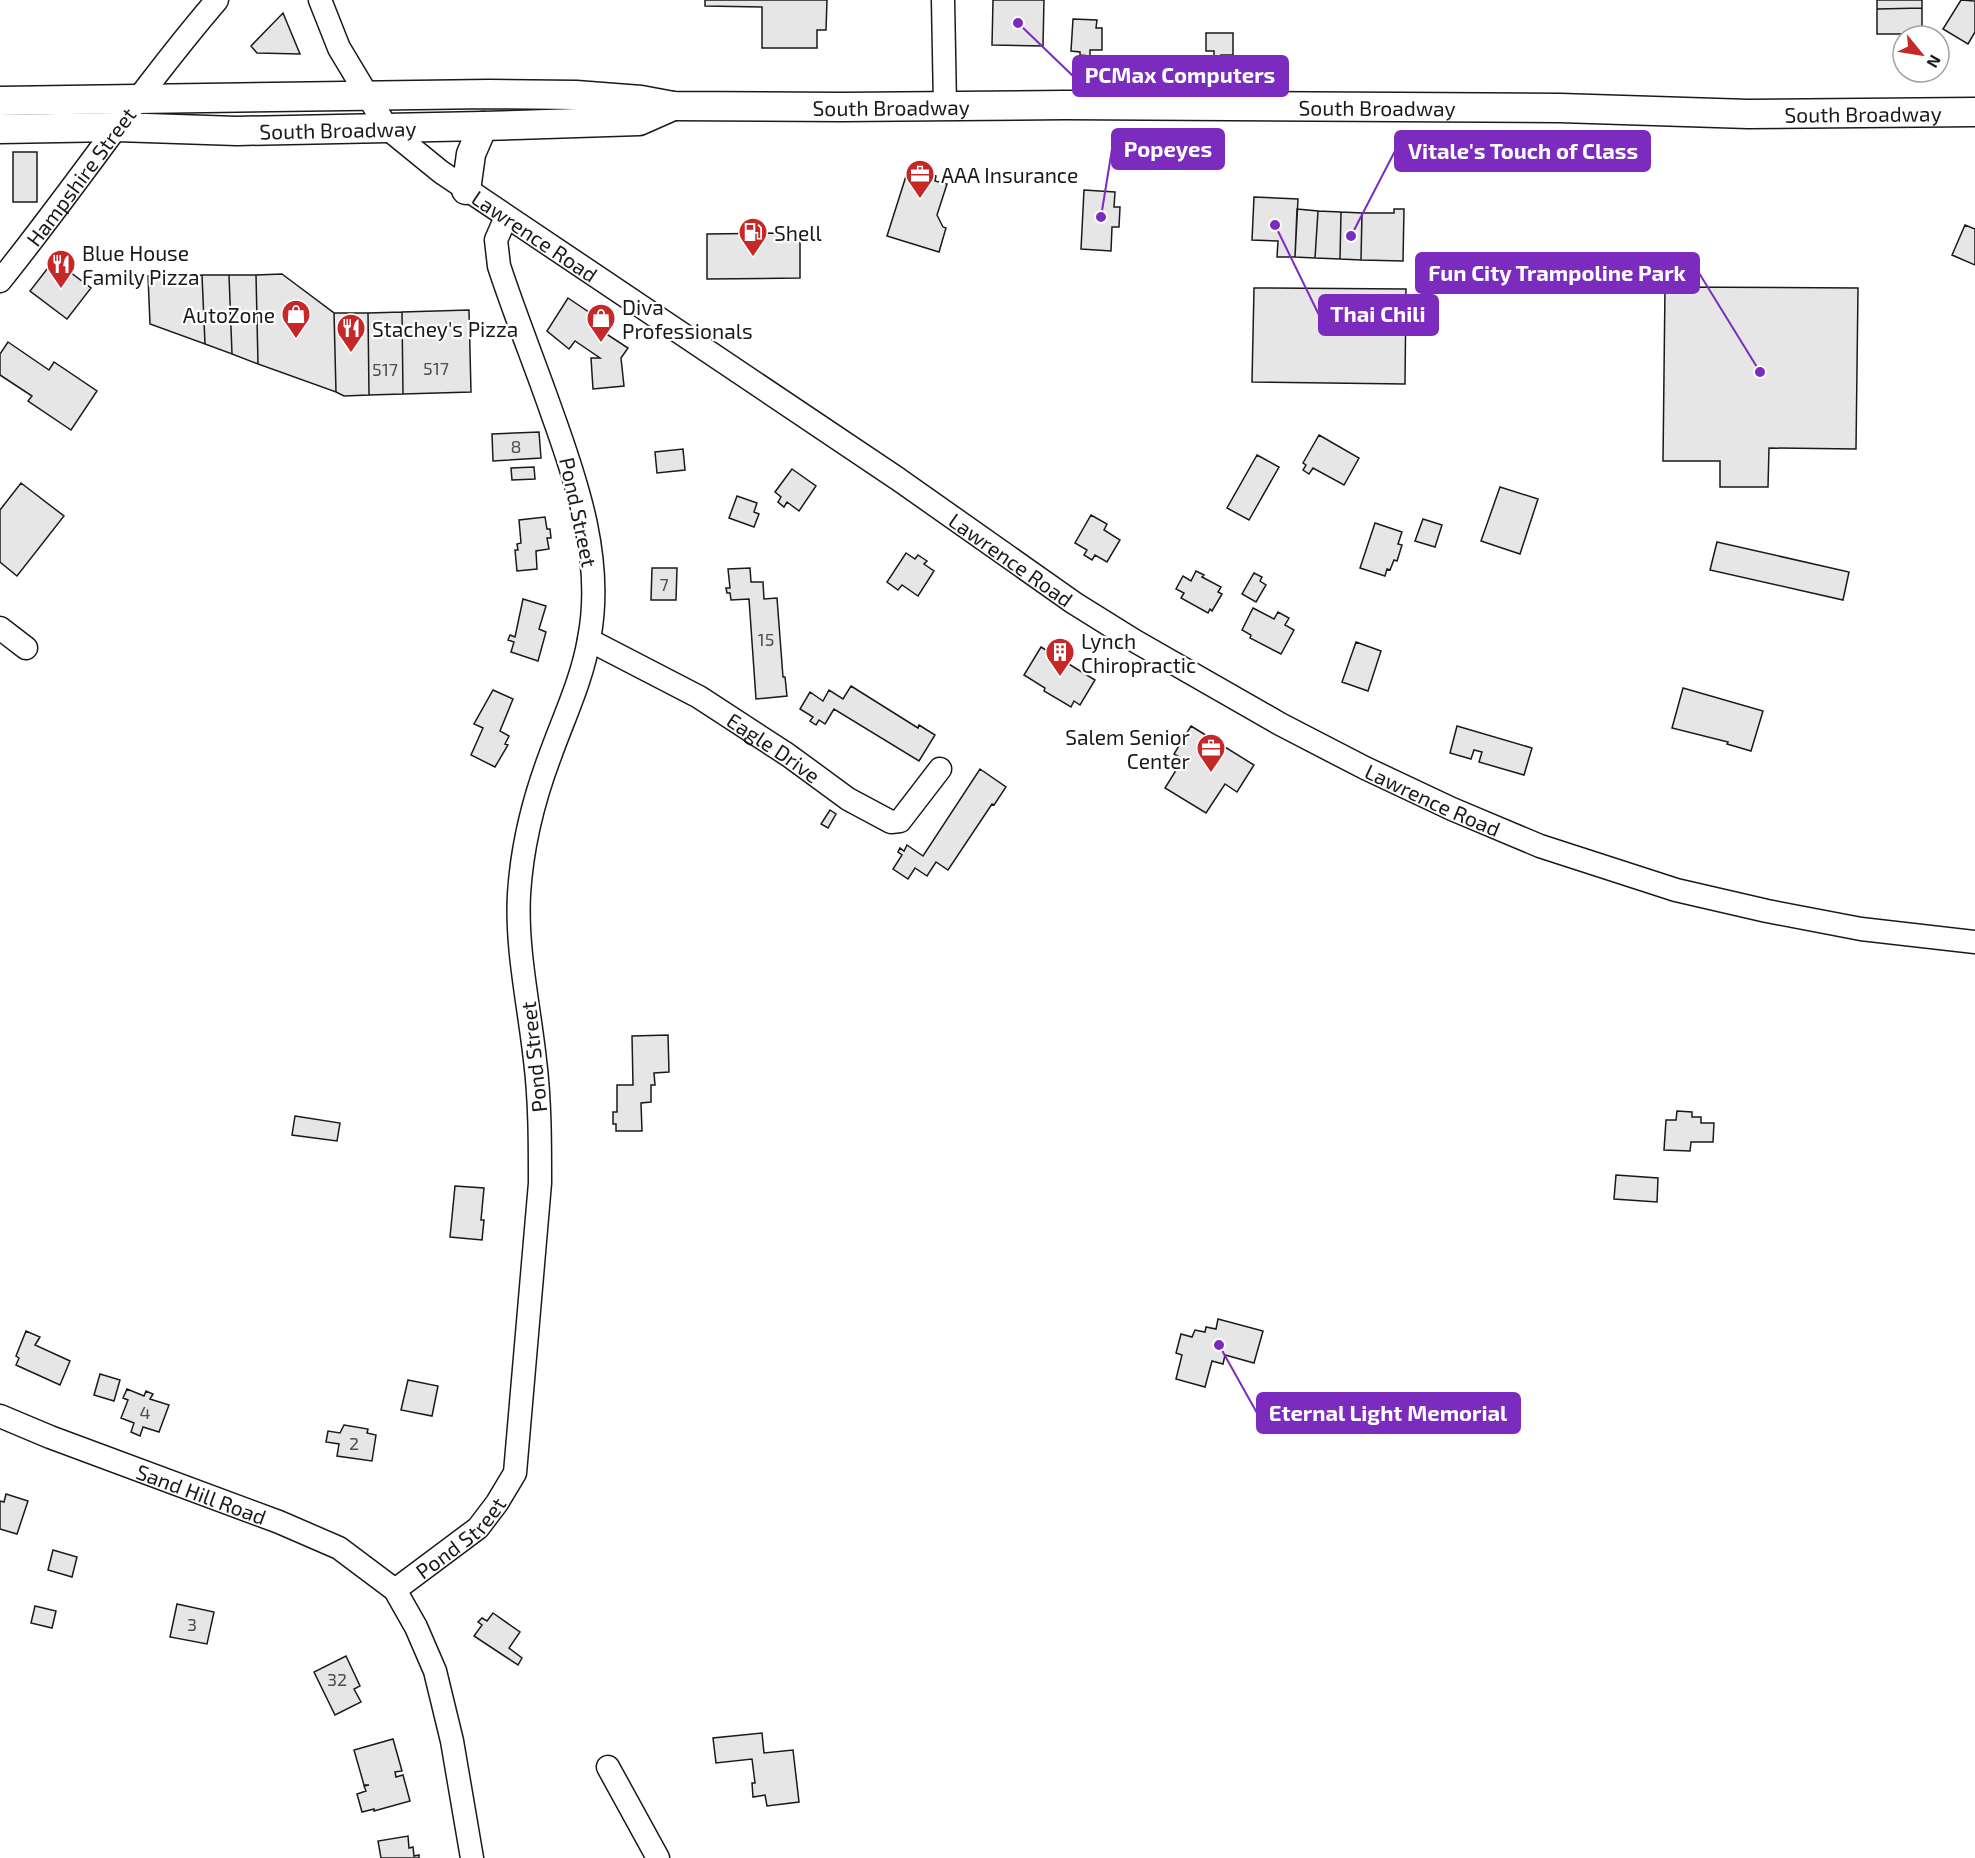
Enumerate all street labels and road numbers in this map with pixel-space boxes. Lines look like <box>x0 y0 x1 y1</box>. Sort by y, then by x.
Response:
street label: South Broadway <box>813 93 970 120</box>
street label: South Broadway <box>1299 94 1456 120</box>
street label: South Broadway <box>1784 100 1942 126</box>
street label: Hampshire Street <box>20 102 140 250</box>
street label: South Broadway <box>259 115 417 143</box>
street label: Lawrence Road <box>468 184 603 286</box>
street label: Pond Street <box>555 455 603 569</box>
street label: Lawrence Road <box>945 507 1078 611</box>
street label: Eagle Drive <box>723 706 826 787</box>
street label: Lawrence Road <box>1362 758 1504 841</box>
street label: Pond Street <box>515 1000 551 1114</box>
street label: Sand Hill Road <box>133 1458 270 1529</box>
street label: Pond Street <box>410 1492 510 1583</box>

